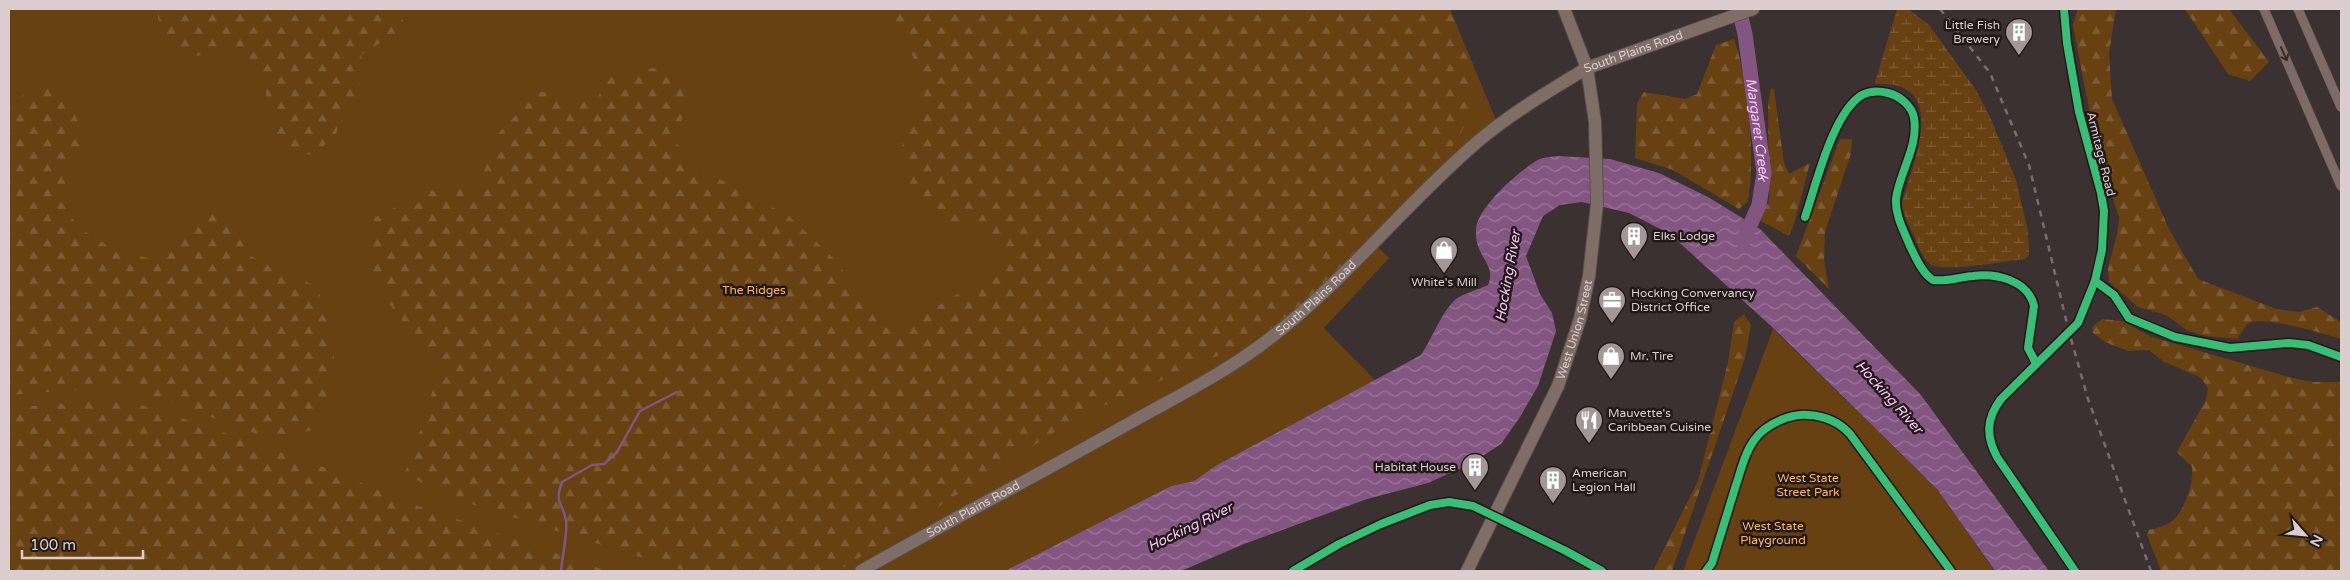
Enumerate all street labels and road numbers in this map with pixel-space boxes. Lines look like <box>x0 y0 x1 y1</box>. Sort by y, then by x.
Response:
street label: South Plains Road <box>1582 28 1685 76</box>
street label: Armitage Road <box>2084 110 2118 198</box>
street label: South Plains Road <box>1273 258 1359 338</box>
street label: West Union Street <box>1554 278 1595 381</box>
street label: South Plains Road <box>924 478 1022 540</box>

